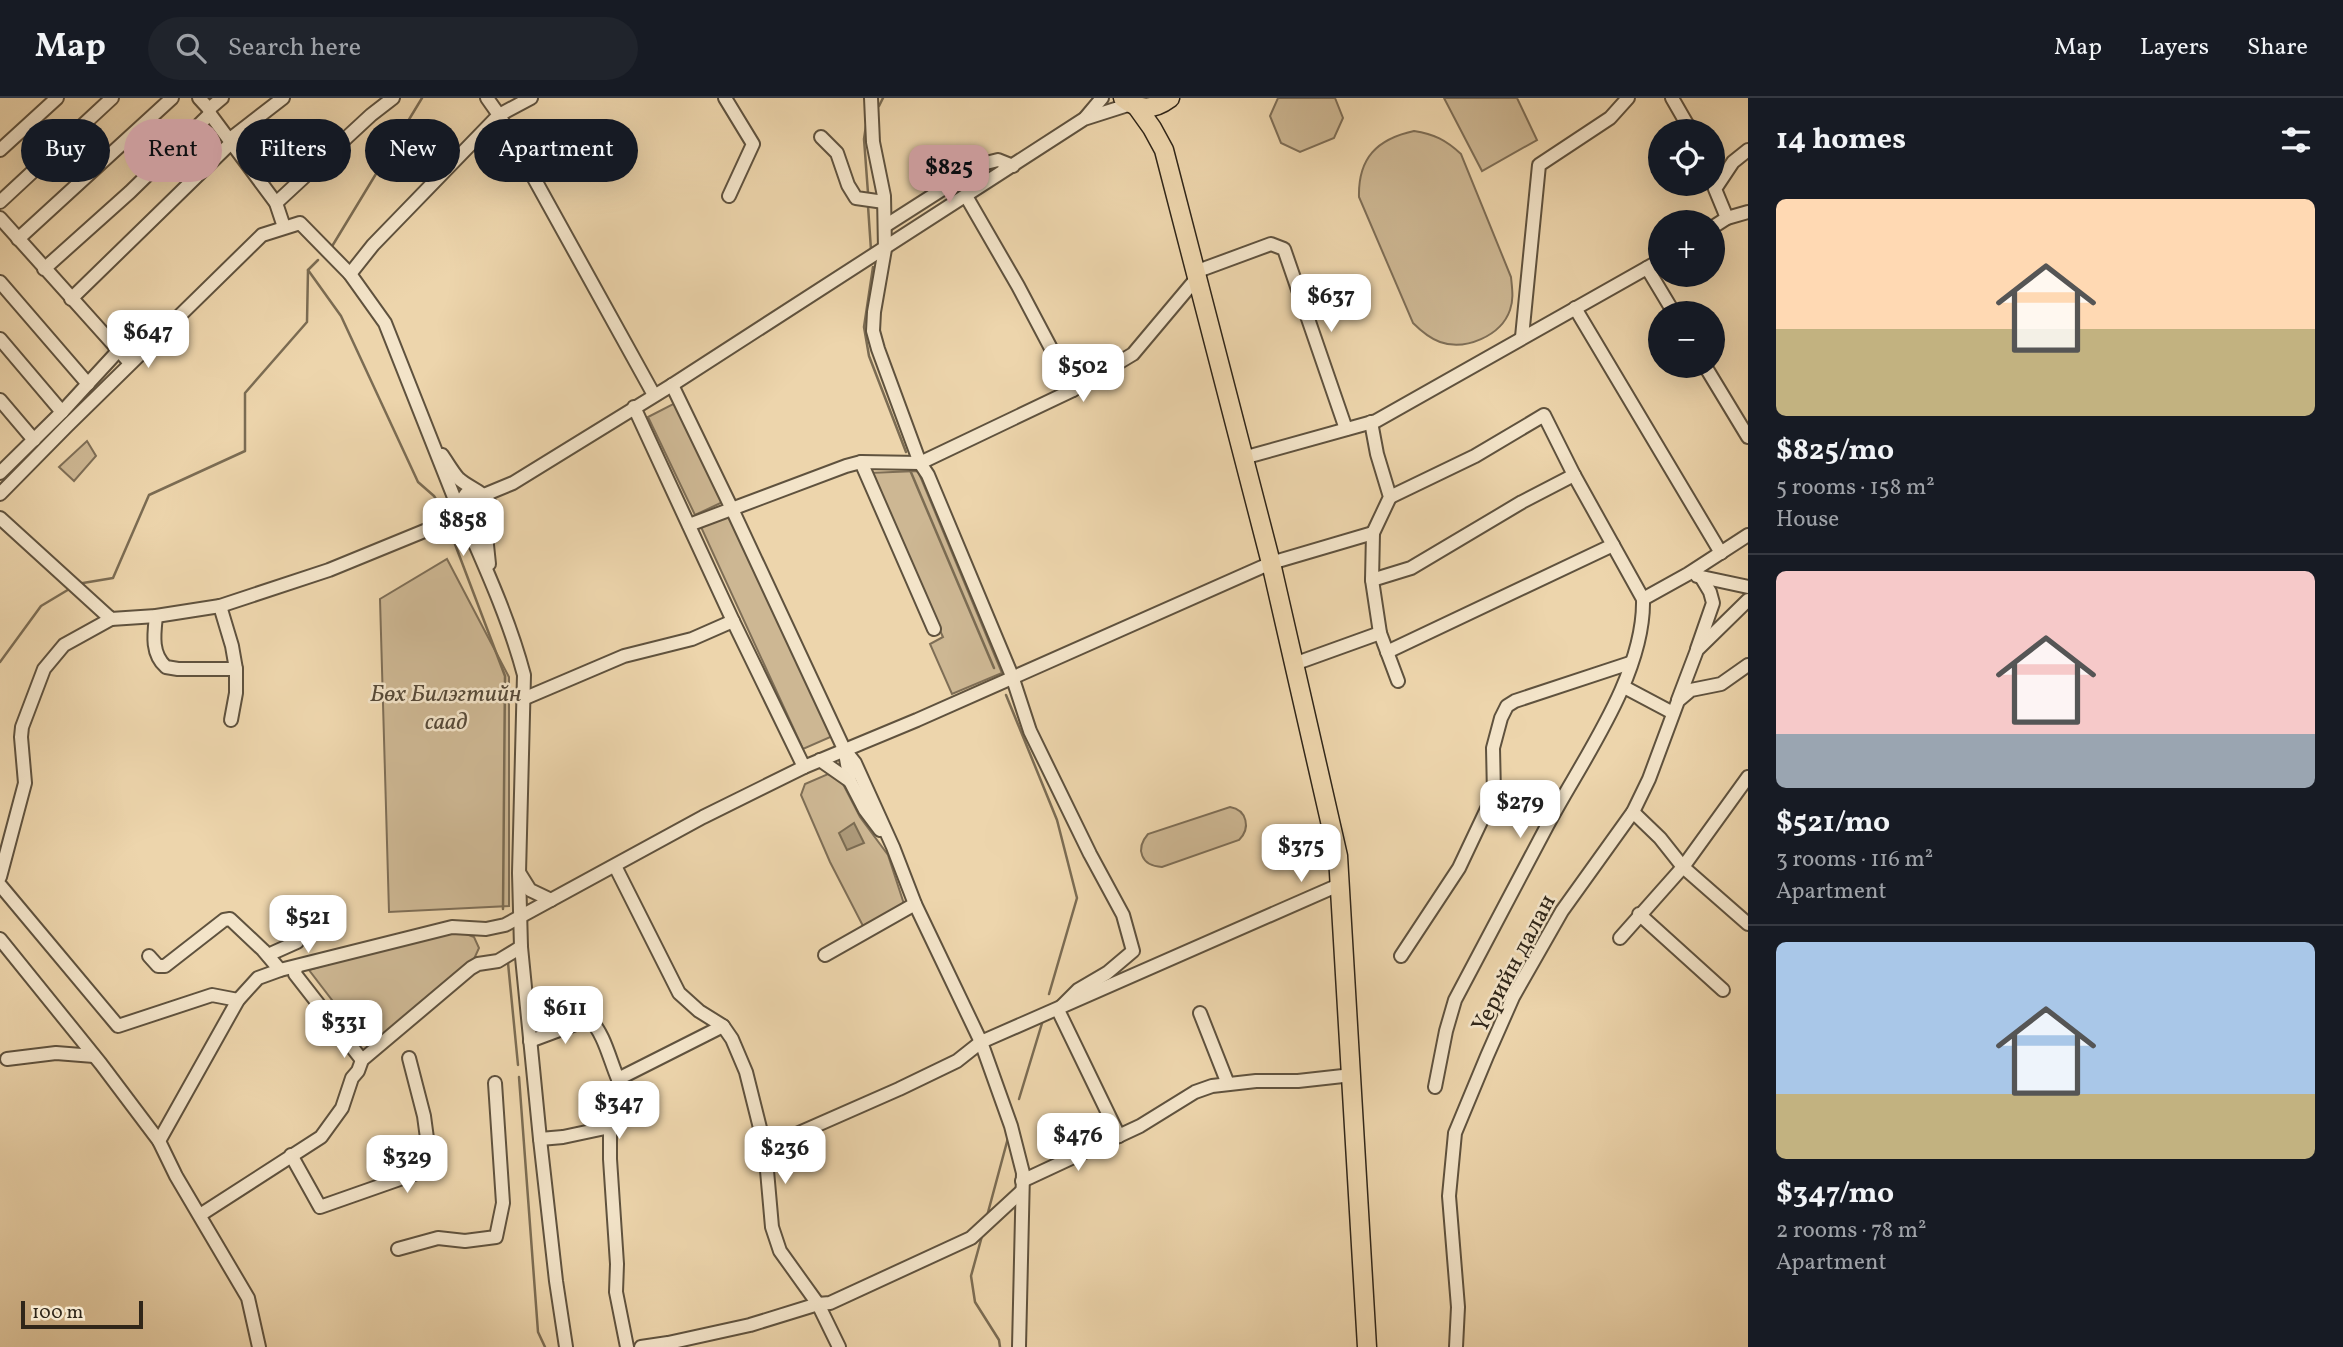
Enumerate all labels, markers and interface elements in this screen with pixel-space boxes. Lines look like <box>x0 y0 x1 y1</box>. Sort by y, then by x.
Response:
search box <box>148 17 638 80</box>
text: Map <box>35 25 106 71</box>
icon: search <box>172 29 210 67</box>
text: Search here <box>228 30 361 66</box>
text: Map <box>2054 31 2102 65</box>
text: Layers <box>2140 31 2209 65</box>
text: Share <box>2247 31 2308 65</box>
chip: Buy <box>21 119 110 182</box>
chip: Rent <box>124 119 222 182</box>
chip: Filters <box>236 119 351 182</box>
chip: New <box>365 119 460 182</box>
chip: Apartment <box>474 119 638 182</box>
map controls <box>1648 119 1725 378</box>
button: locate <box>1648 119 1725 196</box>
text: 14 homes <box>1776 119 1906 161</box>
icon: filters <box>2277 121 2315 159</box>
pin: $825 <box>908 146 990 205</box>
text: $825 <box>925 152 973 184</box>
button: + <box>1648 210 1725 287</box>
icon: home <box>1983 245 2109 371</box>
pin: $637 <box>1290 274 1372 334</box>
text: $637 <box>1307 281 1355 313</box>
button: − <box>1648 301 1725 378</box>
pin: $647 <box>107 310 189 370</box>
text: $647 <box>123 317 173 349</box>
pin: $502 <box>1042 344 1124 404</box>
text: $502 <box>1058 351 1108 383</box>
text: $825/mo <box>1776 430 1894 472</box>
text: 5 rooms · 158 m² <box>1776 472 1935 504</box>
pin: $858 <box>422 498 504 558</box>
text: House <box>1776 504 1839 536</box>
text: $858 <box>439 505 487 537</box>
icon: home <box>1983 617 2109 743</box>
park label: Бөх Билэгтийн саад <box>370 678 522 740</box>
pin: $279 <box>1479 780 1561 840</box>
text: $279 <box>1496 787 1544 819</box>
text: $521/mo <box>1776 802 1890 844</box>
pin: $375 <box>1260 824 1342 884</box>
text: $375 <box>1278 831 1324 863</box>
text: 3 rooms · 116 m² <box>1776 844 1933 876</box>
text: Apartment <box>1776 876 1887 908</box>
street label: Үерийн далан <box>1464 889 1565 1039</box>
pin: $521 <box>267 896 349 955</box>
text: $521 <box>285 902 331 934</box>
pin: $611 <box>524 986 606 1046</box>
icon: home <box>1983 988 2109 1114</box>
text: $611 <box>543 993 587 1025</box>
pin: $331 <box>303 1000 385 1060</box>
text: $331 <box>321 1007 367 1039</box>
pin: $347 <box>578 1082 660 1141</box>
text: $347 <box>594 1088 644 1120</box>
pin: $476 <box>1037 1114 1119 1173</box>
text: $476 <box>1053 1120 1103 1152</box>
pin: $236 <box>744 1126 826 1186</box>
text: $236 <box>761 1133 809 1165</box>
pin: $329 <box>366 1136 448 1195</box>
text: $329 <box>382 1142 432 1174</box>
text: $347/mo <box>1776 1173 1894 1215</box>
text: 2 rooms · 78 m² <box>1776 1215 1927 1247</box>
text: Apartment <box>1776 1247 1887 1279</box>
scale bar <box>21 1298 144 1330</box>
text: 100 m <box>32 1300 83 1326</box>

